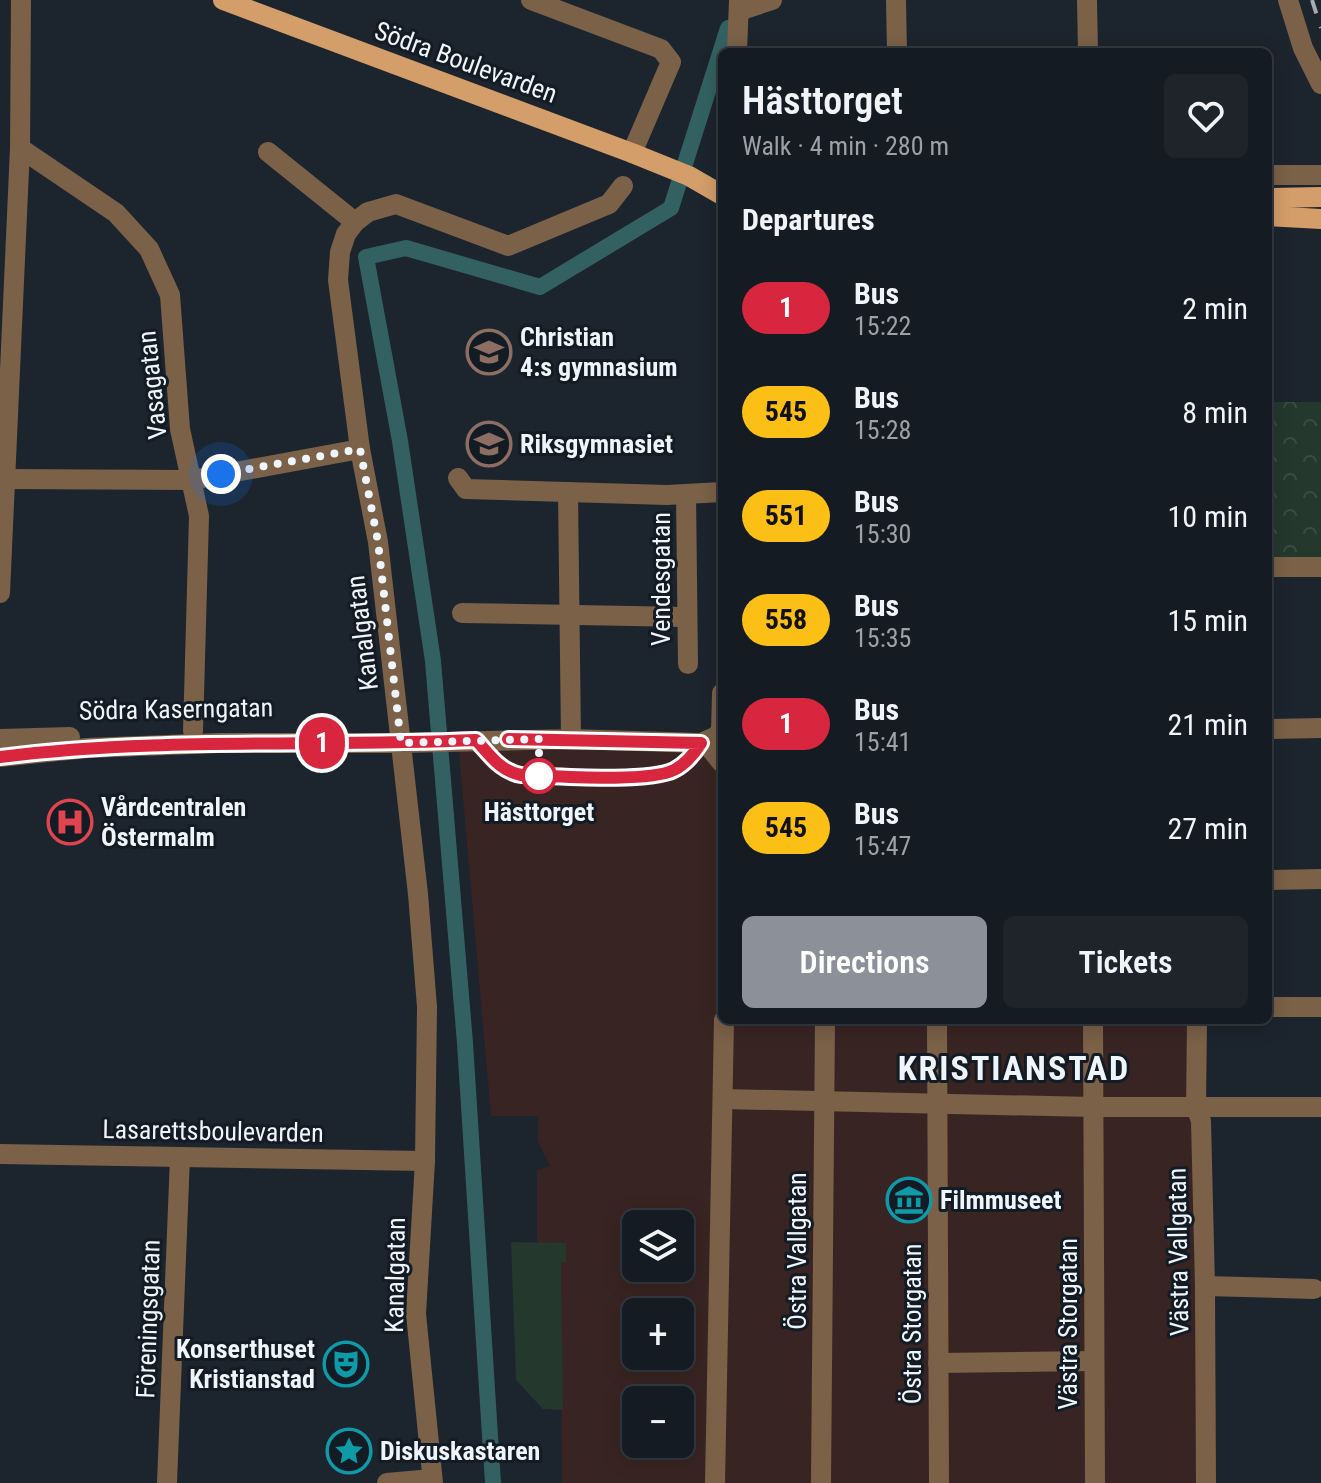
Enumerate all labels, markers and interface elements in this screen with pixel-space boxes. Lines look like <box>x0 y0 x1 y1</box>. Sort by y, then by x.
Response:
street label: Södra Boulevarden <box>371 15 561 109</box>
button: heart <box>1164 74 1248 158</box>
text: Hästtorget <box>742 79 903 123</box>
text: Walk · 4 min · 280 m <box>742 131 949 161</box>
text: Departures <box>742 202 875 237</box>
text: Bus <box>854 276 899 311</box>
text: 1 <box>779 291 793 324</box>
text: 2 min <box>1182 291 1248 326</box>
text: 15:22 <box>854 311 911 341</box>
place label: Christian 4:s gymnasium <box>520 322 677 382</box>
school or university icon: Christian 4:s gymnasium <box>465 328 513 376</box>
street label: Vasagatan <box>131 329 173 441</box>
text: Bus <box>854 380 899 415</box>
text: 545 <box>765 395 807 428</box>
text: 8 min <box>1182 395 1248 430</box>
text: 15:28 <box>854 415 911 445</box>
school or university icon: Riksgymnasiet <box>465 420 513 468</box>
place label: Riksgymnasiet <box>520 429 673 459</box>
your location <box>201 454 241 494</box>
text: Bus <box>854 484 899 519</box>
text: 551 <box>765 499 807 532</box>
text: 10 min <box>1167 499 1248 534</box>
street label: Vendesgatan <box>646 512 676 646</box>
text: 15:30 <box>854 519 911 549</box>
street label: Kanalgatan <box>340 574 384 692</box>
text: Bus <box>854 588 899 623</box>
text: 558 <box>765 603 807 636</box>
text: 15 min <box>1167 603 1248 638</box>
text: 15:35 <box>854 623 911 653</box>
street label: Södra Kaserngatan <box>79 692 273 726</box>
text: Bus <box>854 692 899 727</box>
text: 1 <box>779 707 793 740</box>
text: 21 min <box>1167 707 1248 742</box>
line badge: 1 <box>296 717 348 769</box>
text: 1 <box>315 726 329 759</box>
text: 15:41 <box>854 727 911 757</box>
marker: Hästtorget <box>522 759 556 793</box>
place label: Vårdcentralen Östermalm <box>101 792 246 852</box>
text: Bus <box>854 796 899 831</box>
place label: Hästtorget <box>484 797 594 827</box>
hospital icon: Vårdcentralen Östermalm <box>46 798 94 846</box>
text: 545 <box>765 811 807 844</box>
text: 27 min <box>1167 811 1248 846</box>
text: 15:47 <box>854 831 911 861</box>
button: Directions <box>742 916 987 1008</box>
button: Tickets <box>1003 916 1248 1008</box>
district label: KRISTIANSTAD <box>898 1048 1130 1088</box>
street label: Lasarettsboulevarden <box>102 1114 324 1148</box>
street label: Västra Vallgatan <box>1162 1168 1194 1336</box>
street label: Östra Vallgatan <box>782 1172 812 1330</box>
museum icon: Filmmuseet <box>885 1176 933 1224</box>
place label: Filmmuseet <box>940 1185 1062 1215</box>
map controls <box>622 1210 694 1458</box>
button: layers <box>622 1210 694 1282</box>
street label: Kanalgatan <box>379 1217 411 1333</box>
street label: Västra Storgatan <box>1053 1238 1083 1410</box>
street label: Föreningsgatan <box>130 1239 166 1399</box>
street label: Östra Storgatan <box>897 1244 927 1404</box>
button: + <box>622 1298 694 1370</box>
place label: Konserthuset Kristianstad <box>176 1334 315 1394</box>
theatre icon: Konserthuset Kristianstad <box>322 1340 370 1388</box>
button: − <box>622 1386 694 1458</box>
place icon: Diskuskastaren <box>325 1427 373 1475</box>
place label: Diskuskastaren <box>380 1436 540 1466</box>

